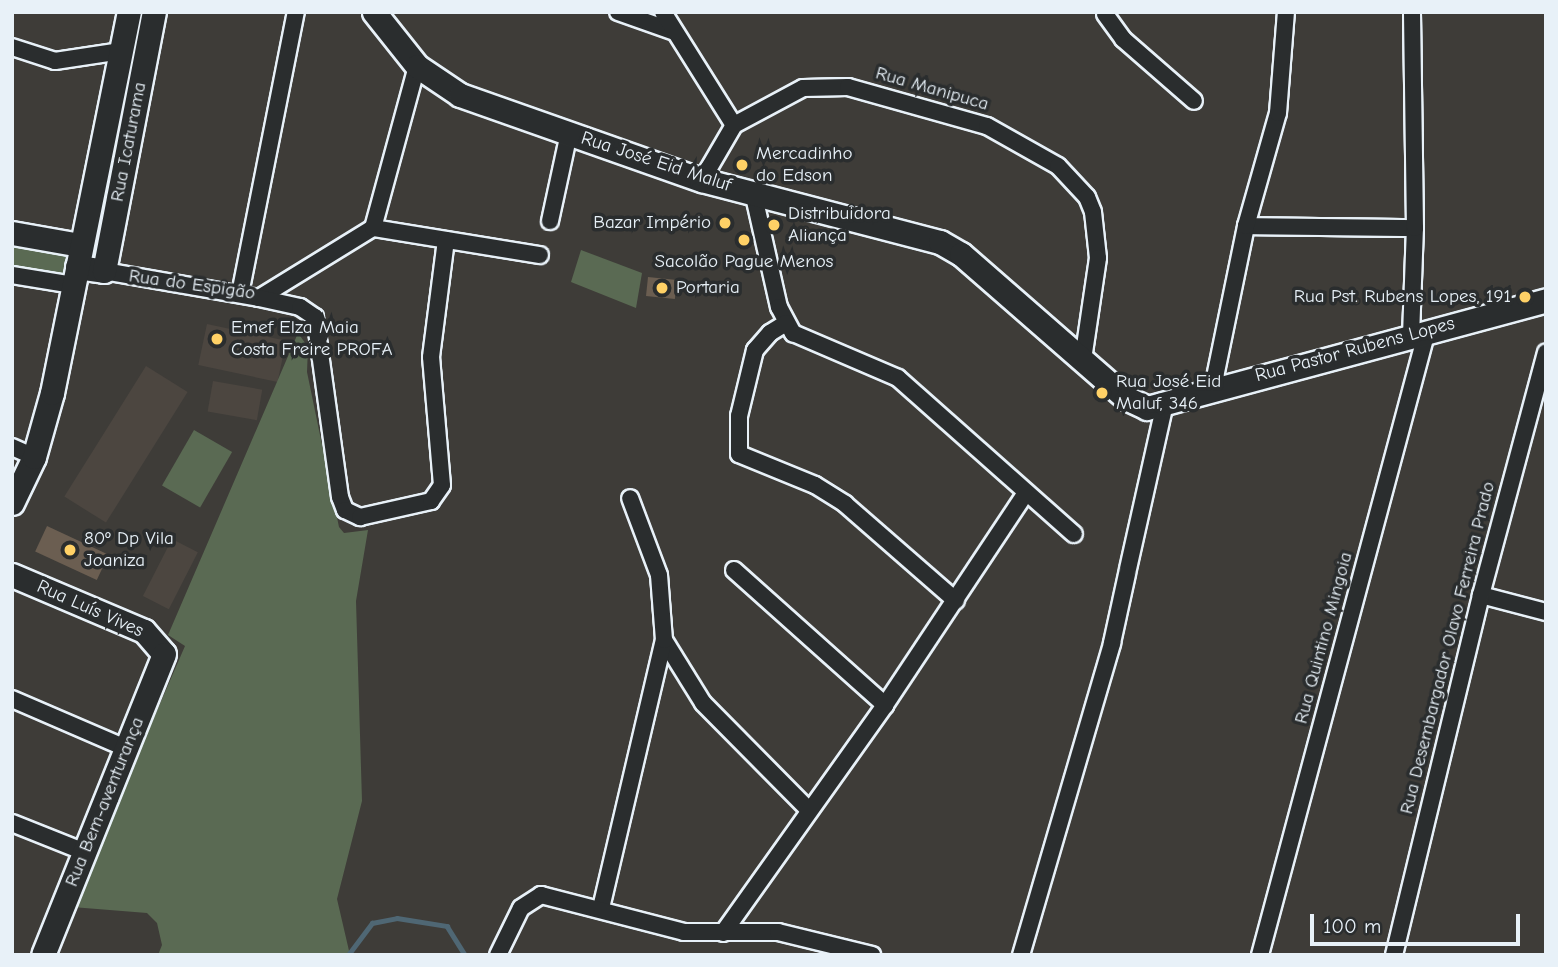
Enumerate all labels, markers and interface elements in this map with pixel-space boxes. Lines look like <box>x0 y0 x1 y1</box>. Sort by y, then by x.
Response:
street label: Rua Manipuca <box>873 62 991 116</box>
street label: Rua Icaturama <box>106 80 152 204</box>
street label: Rua José Eid Maluf <box>578 127 734 197</box>
place label: Mercadinho do Edson <box>756 143 853 187</box>
marker: Mercadinho do Edson <box>734 157 750 173</box>
place label: Distribuidora Aliança <box>788 203 891 247</box>
place label: Bazar Império <box>593 212 711 234</box>
marker: Bazar Império <box>717 215 733 231</box>
marker: Distribuidora Aliança <box>766 217 782 233</box>
marker: Sacolão Pague Menos <box>736 232 752 248</box>
place label: Sacolão Pague Menos <box>655 251 833 273</box>
street label: Rua do Espigão <box>127 265 257 305</box>
place label: Portaria <box>676 277 740 299</box>
marker: Portaria <box>654 280 670 296</box>
place label: Rua Pst. Rubens Lopes, 191 <box>1294 286 1511 308</box>
marker: Rua Pst. Rubens Lopes, 191 <box>1517 289 1533 305</box>
street label: Rua Pastor Rubens Lopes <box>1253 312 1457 388</box>
place label: Emef Elza Maia Costa Freire PROFA <box>231 317 393 361</box>
marker: Emef Elza Maia Costa Freire PROFA <box>209 331 225 347</box>
place label: Rua José Eid Maluf, 346 <box>1116 371 1221 415</box>
marker: Rua José Eid Maluf, 346 <box>1094 385 1110 401</box>
street label: Rua Desembargador Olavo Ferreira Prado <box>1396 479 1500 817</box>
place label: 80º Dp Vila Joaniza <box>84 528 174 572</box>
marker: 80º Dp Vila Joaniza <box>62 542 78 558</box>
street label: Rua Quintino Mingoia <box>1290 550 1358 726</box>
street label: Rua Luís Vives <box>33 575 147 643</box>
street label: Rua Bem-aventurança <box>61 714 149 890</box>
scale bar <box>1313 900 1523 944</box>
text: 100 m <box>1323 914 1381 938</box>

